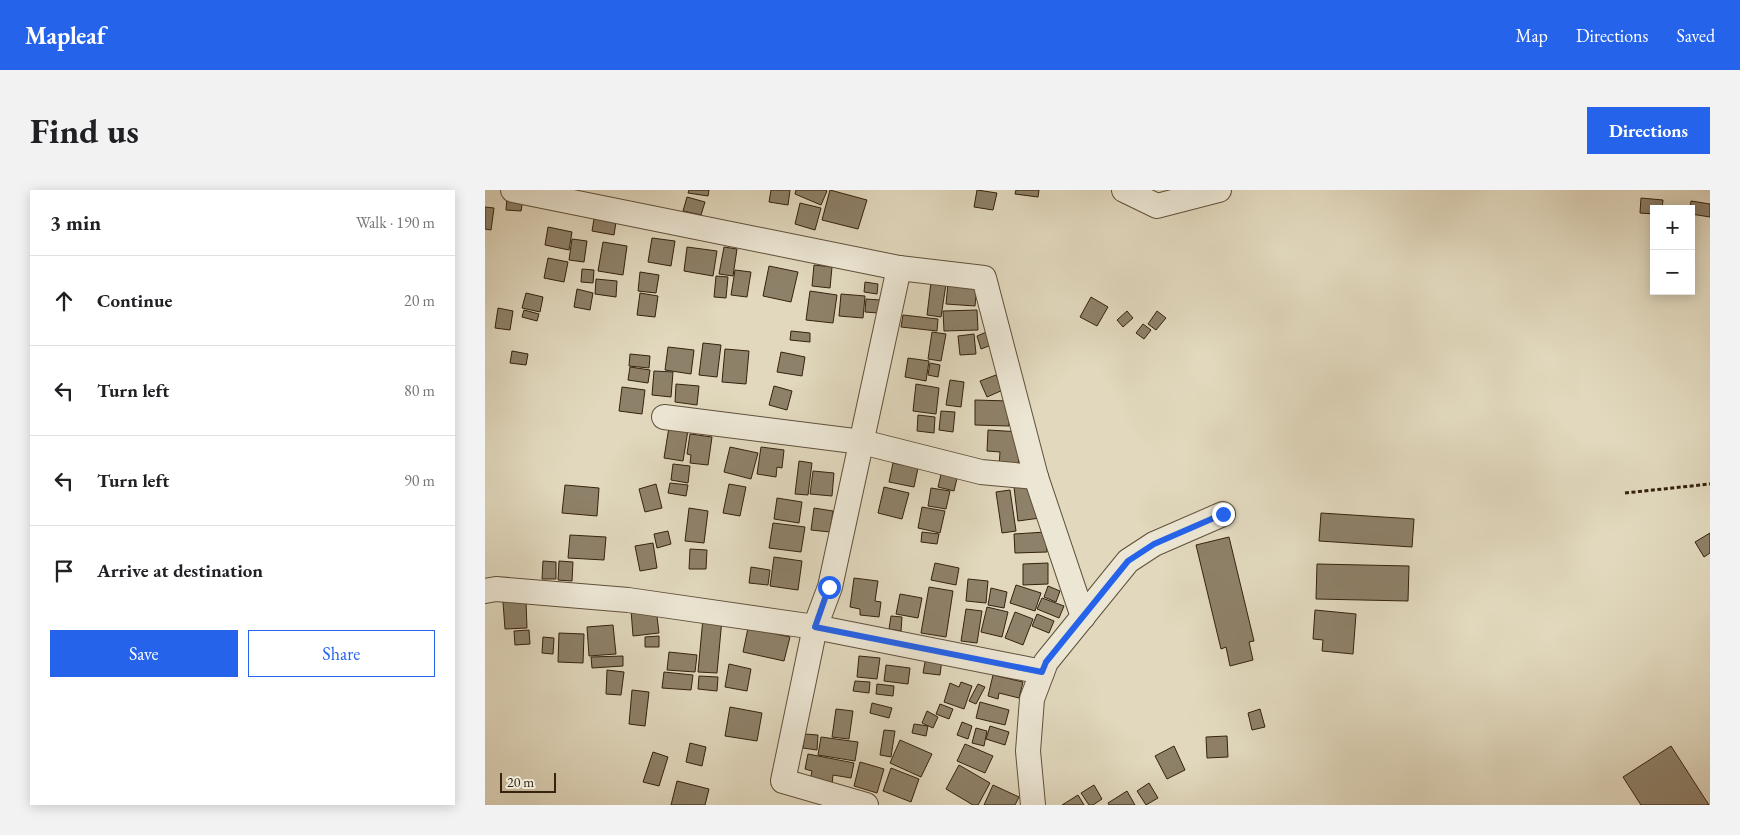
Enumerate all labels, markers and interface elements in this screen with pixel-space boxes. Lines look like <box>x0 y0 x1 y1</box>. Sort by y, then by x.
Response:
text: Mapleaf <box>25 20 106 51</box>
text: Map <box>1516 24 1548 47</box>
text: Directions <box>1576 24 1648 47</box>
text: Saved <box>1676 24 1715 47</box>
button: Directions <box>1587 107 1710 154</box>
text: Find us <box>30 108 139 153</box>
map controls <box>1650 205 1695 295</box>
button: + <box>1650 205 1695 250</box>
text: 3 min <box>50 209 101 236</box>
text: Walk · 190 m <box>356 212 435 233</box>
button: − <box>1650 250 1695 295</box>
icon: ahead <box>50 287 78 315</box>
text: Continue <box>97 288 172 313</box>
text: 20 m <box>404 290 435 311</box>
icon: left <box>50 377 78 405</box>
text: Turn left <box>97 378 169 403</box>
text: 80 m <box>404 380 435 401</box>
icon: left <box>50 467 78 495</box>
text: Turn left <box>97 468 169 493</box>
text: 90 m <box>404 470 435 491</box>
route end <box>1212 503 1235 526</box>
icon: arrive <box>50 557 78 585</box>
text: Arrive at destination <box>97 558 263 583</box>
route start <box>818 576 841 599</box>
button: Save <box>50 630 238 677</box>
button: Share <box>248 630 435 677</box>
scale bar <box>500 770 556 793</box>
text: 20 m <box>507 773 534 791</box>

